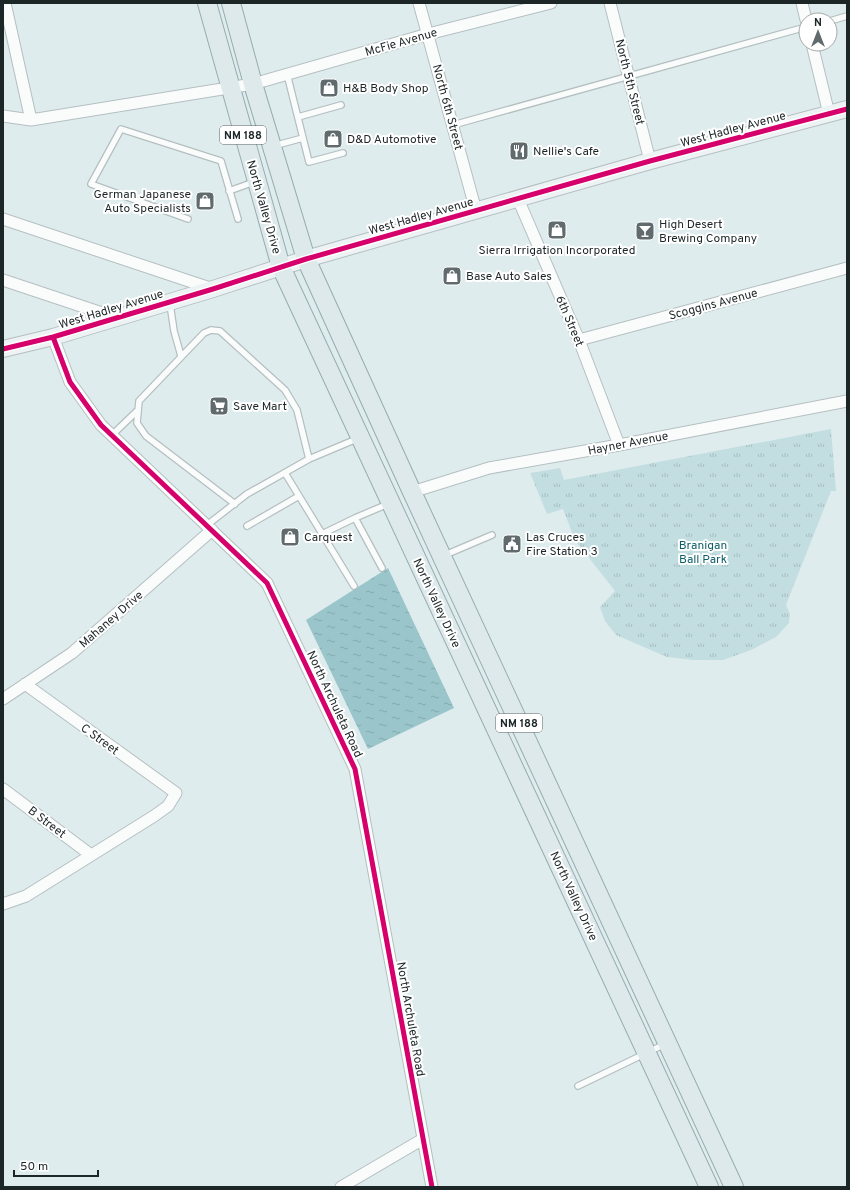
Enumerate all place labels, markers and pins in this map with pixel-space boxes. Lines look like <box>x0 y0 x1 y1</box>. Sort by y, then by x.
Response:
shop icon: H&B Body Shop <box>318 77 340 99</box>
place label: H&B Body Shop <box>343 81 429 97</box>
shop icon: D&D Automotive <box>322 128 344 150</box>
place label: D&D Automotive <box>347 132 437 148</box>
restaurant icon: Nellie's Cafe <box>508 140 530 162</box>
place label: Nellie's Cafe <box>533 144 599 160</box>
place label: German Japanese Auto Specialists <box>94 187 191 217</box>
shop icon: German Japanese Auto Specialists <box>194 190 216 212</box>
place label: High Desert Brewing Company <box>659 217 757 247</box>
shop icon: Sierra Irrigation Incorporated <box>546 219 568 241</box>
bar icon: High Desert Brewing Company <box>634 220 656 242</box>
place label: Sierra Irrigation Incorporated <box>479 243 635 259</box>
shop icon: Base Auto Sales <box>441 265 463 287</box>
place label: Base Auto Sales <box>466 269 552 285</box>
supermarket icon: Save Mart <box>208 395 230 417</box>
place label: Save Mart <box>233 399 287 415</box>
shop icon: Carquest <box>279 526 301 548</box>
place label: Carquest <box>304 530 352 546</box>
place label: Las Cruces Fire Station 3 <box>526 530 598 560</box>
public building icon: Las Cruces Fire Station 3 <box>501 533 523 555</box>

